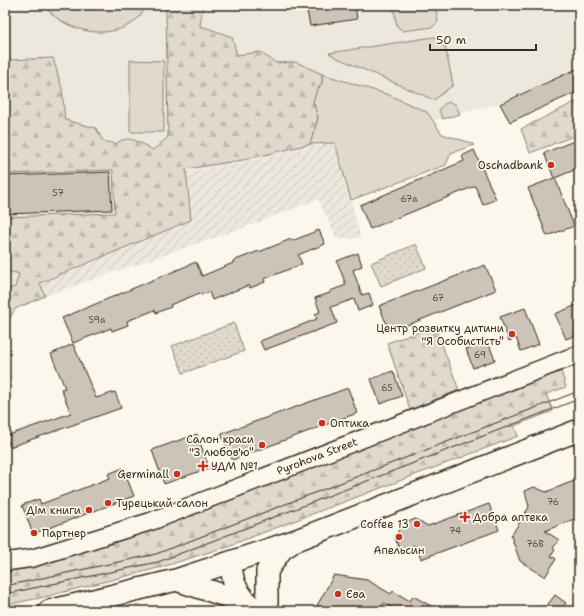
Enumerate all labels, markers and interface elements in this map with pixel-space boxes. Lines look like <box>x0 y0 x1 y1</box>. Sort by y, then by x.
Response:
scale bar <box>430 26 536 52</box>
text: 50 m <box>436 32 466 48</box>
place label: Oschadbank <box>478 158 543 173</box>
marker: Oschadbank <box>546 160 556 170</box>
house number: 57 <box>52 187 64 199</box>
house number: 67а <box>400 193 418 205</box>
house number: 67 <box>432 292 444 304</box>
house number: 59а <box>89 314 106 326</box>
place label: Центр розвитку дитини "Я Особистість" <box>376 321 504 349</box>
marker: Центр розвитку дитини "Я Особистість" <box>507 329 517 339</box>
house number: 69 <box>474 349 486 361</box>
house number: 65 <box>381 382 393 394</box>
place label: Оптика <box>330 416 369 431</box>
marker: Оптика <box>317 418 327 428</box>
place label: Салон краси "З любов'ю" <box>186 432 254 460</box>
street label: Pyrohova Street <box>275 434 360 479</box>
marker: Салон краси "З любов'ю" <box>257 440 267 450</box>
place label: УДМ №1 <box>211 459 258 474</box>
marker: УДМ №1 <box>198 461 208 471</box>
place label: Germinall <box>117 467 170 482</box>
marker: Germinall <box>172 469 182 479</box>
place label: Турецький салон <box>116 496 208 511</box>
house number: 76 <box>547 496 559 508</box>
marker: Турецький салон <box>103 498 113 508</box>
place label: Дім книги <box>26 503 81 518</box>
marker: Дім книги <box>84 505 94 515</box>
place label: Добра аптека <box>473 510 548 525</box>
marker: Добра аптека <box>460 512 470 522</box>
place label: Coffee 13 <box>360 517 409 532</box>
marker: Coffee 13 <box>412 519 422 529</box>
house number: 74 <box>449 525 461 537</box>
place label: Партнер <box>42 526 86 541</box>
marker: Партнер <box>29 528 39 538</box>
marker: Апельсин <box>394 532 404 542</box>
house number: 76В <box>526 538 544 550</box>
place label: Апельсин <box>373 543 425 558</box>
place label: Єва <box>346 587 365 602</box>
marker: Єва <box>333 589 343 599</box>

